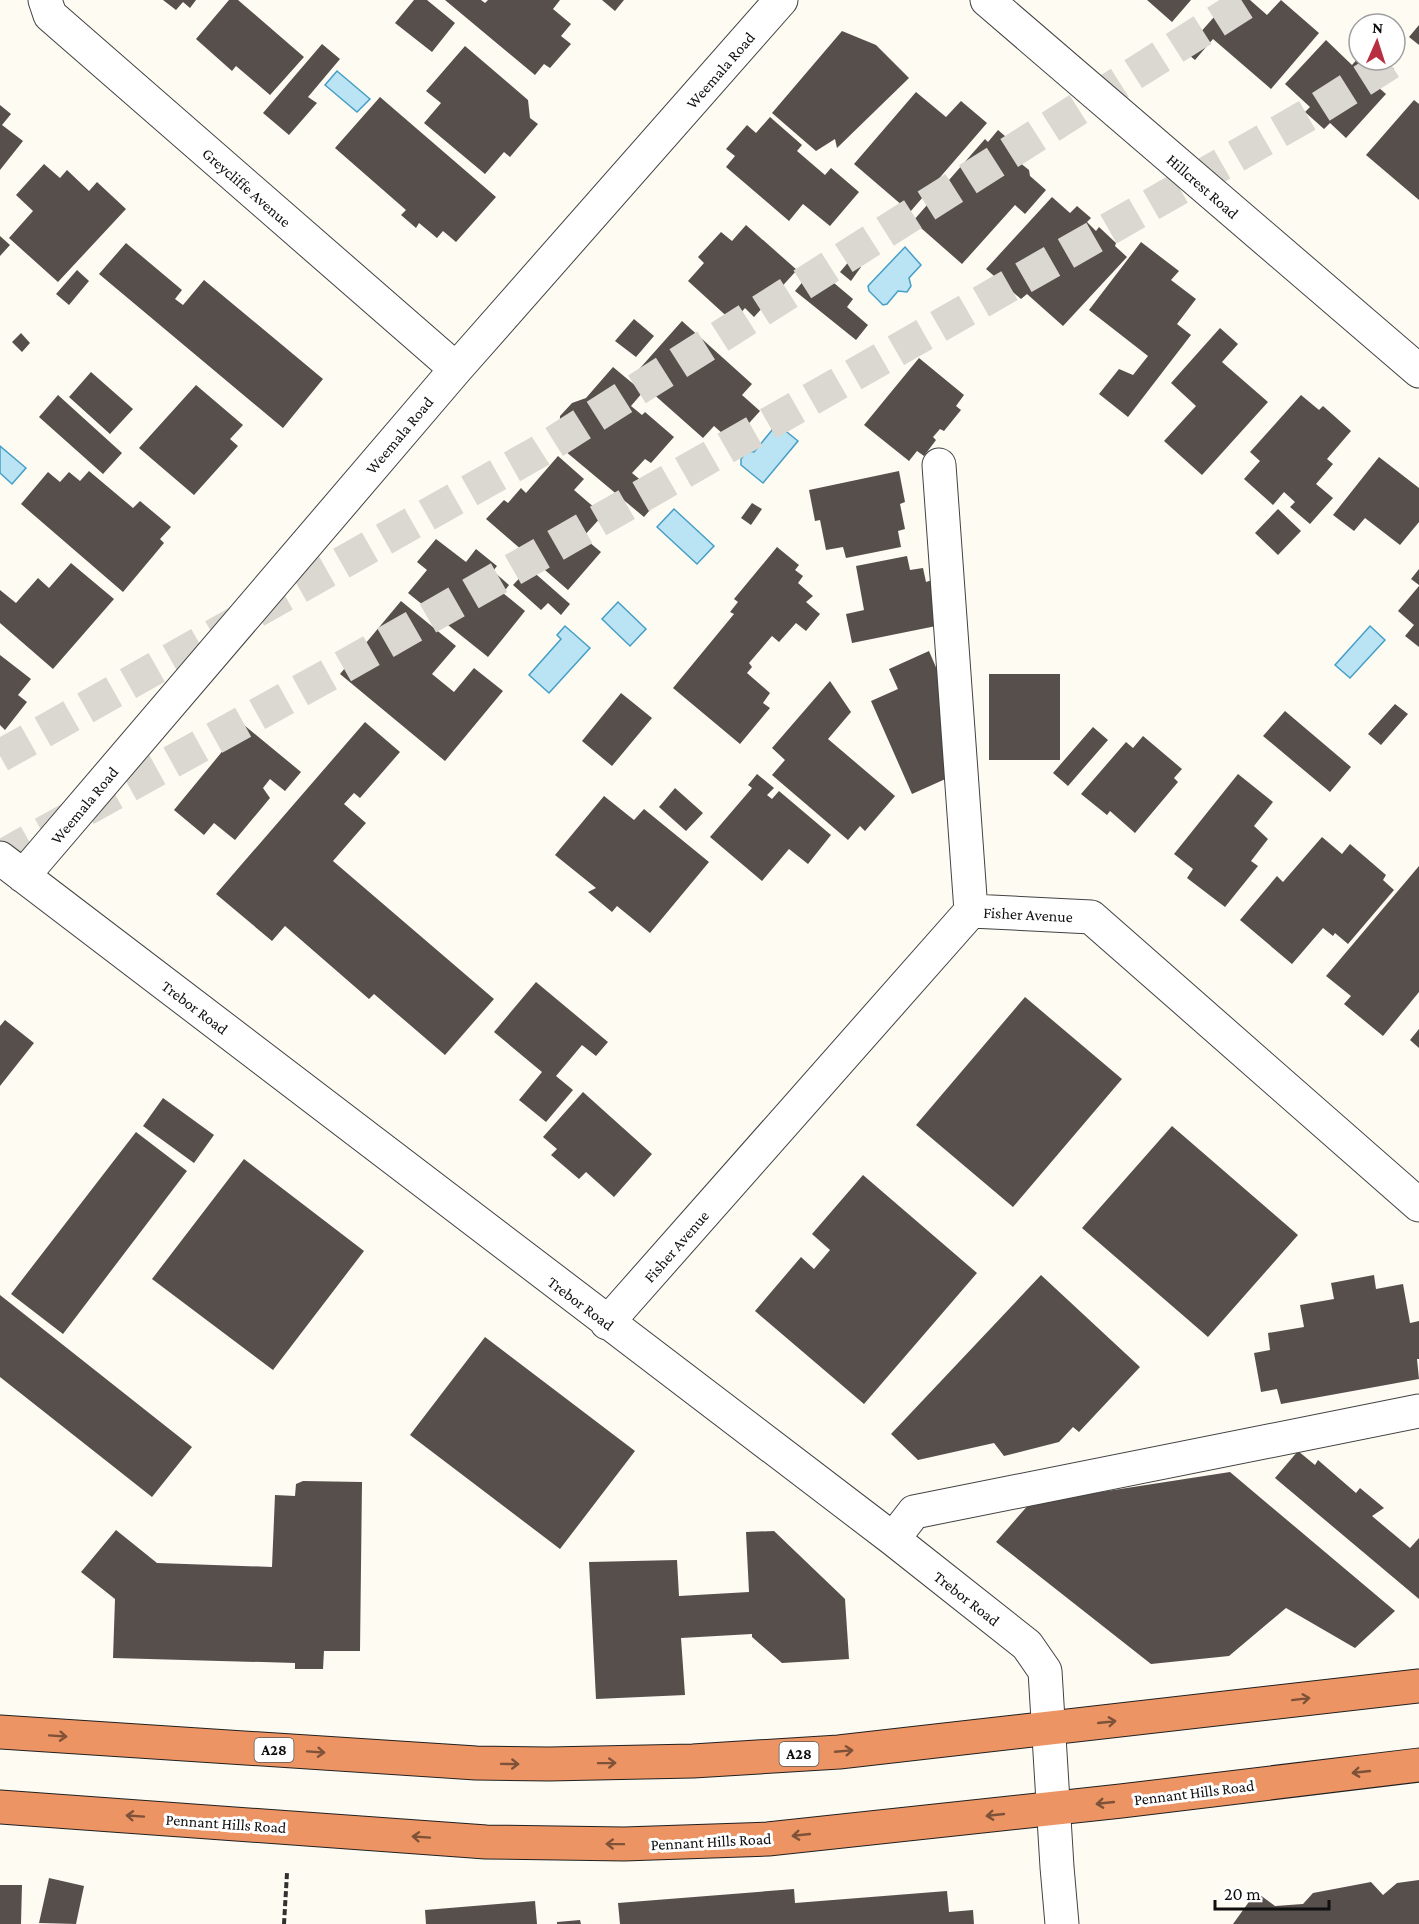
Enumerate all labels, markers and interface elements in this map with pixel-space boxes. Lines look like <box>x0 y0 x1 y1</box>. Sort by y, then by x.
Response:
north arrow <box>1347 12 1407 72</box>
text: N <box>1372 19 1384 36</box>
street label: Weemala Road <box>683 28 758 112</box>
street label: Greycliffe Avenue <box>198 144 294 231</box>
street label: Hillcrest Road <box>1163 151 1242 222</box>
street label: Weemala Road <box>362 393 437 477</box>
street label: Weemala Road <box>47 763 122 847</box>
street label: Fisher Avenue <box>983 904 1073 925</box>
street label: Trebor Road <box>158 977 232 1038</box>
street label: Fisher Avenue <box>641 1207 712 1286</box>
street label: Trebor Road <box>544 1273 618 1334</box>
street label: Trebor Road <box>931 1568 1003 1630</box>
one-way arrow <box>1290 1694 1310 1705</box>
one-way arrow <box>1096 1716 1116 1727</box>
one-way arrow <box>48 1730 68 1741</box>
road number: A28 <box>254 1738 294 1762</box>
road number: A28 <box>780 1742 818 1766</box>
one-way arrow <box>834 1745 854 1756</box>
one-way arrow <box>305 1747 325 1758</box>
one-way arrow <box>597 1757 617 1769</box>
one-way arrow <box>500 1758 520 1769</box>
one-way arrow <box>1351 1767 1371 1778</box>
street label: Pennant Hills Road <box>1133 1777 1256 1808</box>
one-way arrow <box>1095 1798 1115 1809</box>
one-way arrow <box>986 1810 1006 1821</box>
one-way arrow <box>125 1811 145 1822</box>
street label: Pennant Hills Road <box>165 1811 288 1836</box>
street label: Pennant Hills Road <box>650 1830 772 1853</box>
one-way arrow <box>792 1830 812 1841</box>
one-way arrow <box>411 1831 431 1842</box>
one-way arrow <box>606 1838 626 1850</box>
scale bar <box>1215 1873 1329 1911</box>
text: 20 m <box>1224 1884 1261 1904</box>

